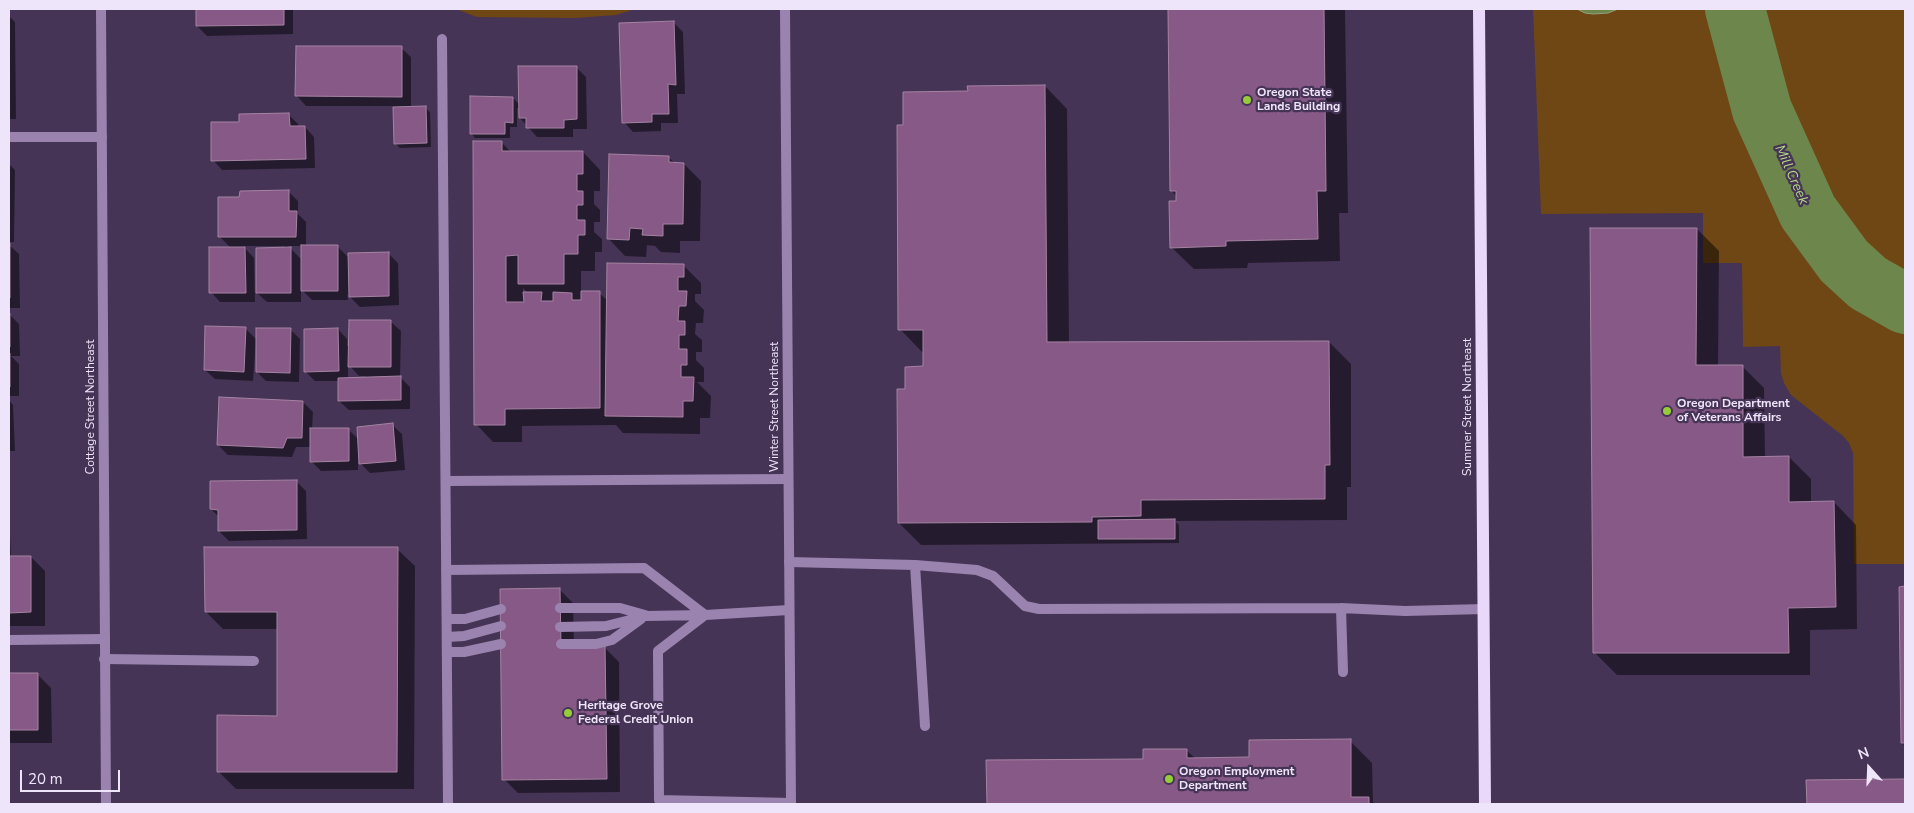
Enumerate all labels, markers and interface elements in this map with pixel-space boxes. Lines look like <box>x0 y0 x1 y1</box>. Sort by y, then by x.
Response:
place label: Oregon State Lands Building <box>1257 86 1340 114</box>
marker: Oregon State Lands Building <box>1241 94 1253 106</box>
water label: Mill Creek <box>1770 143 1812 207</box>
street label: Summer Street Northeast <box>1461 338 1475 476</box>
street label: Cottage Street Northeast <box>84 339 98 475</box>
street label: Winter Street Northeast <box>768 342 782 472</box>
place label: Oregon Department of Veterans Affairs <box>1677 397 1790 425</box>
marker: Oregon Department of Veterans Affairs <box>1661 405 1673 417</box>
place label: Heritage Grove Federal Credit Union <box>578 699 693 727</box>
marker: Heritage Grove Federal Credit Union <box>562 707 574 719</box>
north arrow <box>1844 743 1894 793</box>
text: N <box>1856 743 1872 764</box>
scale bar <box>22 760 122 792</box>
place label: Oregon Employment Department <box>1179 765 1294 793</box>
text: 20 m <box>28 769 63 789</box>
marker: Oregon Employment Department <box>1163 773 1175 785</box>

